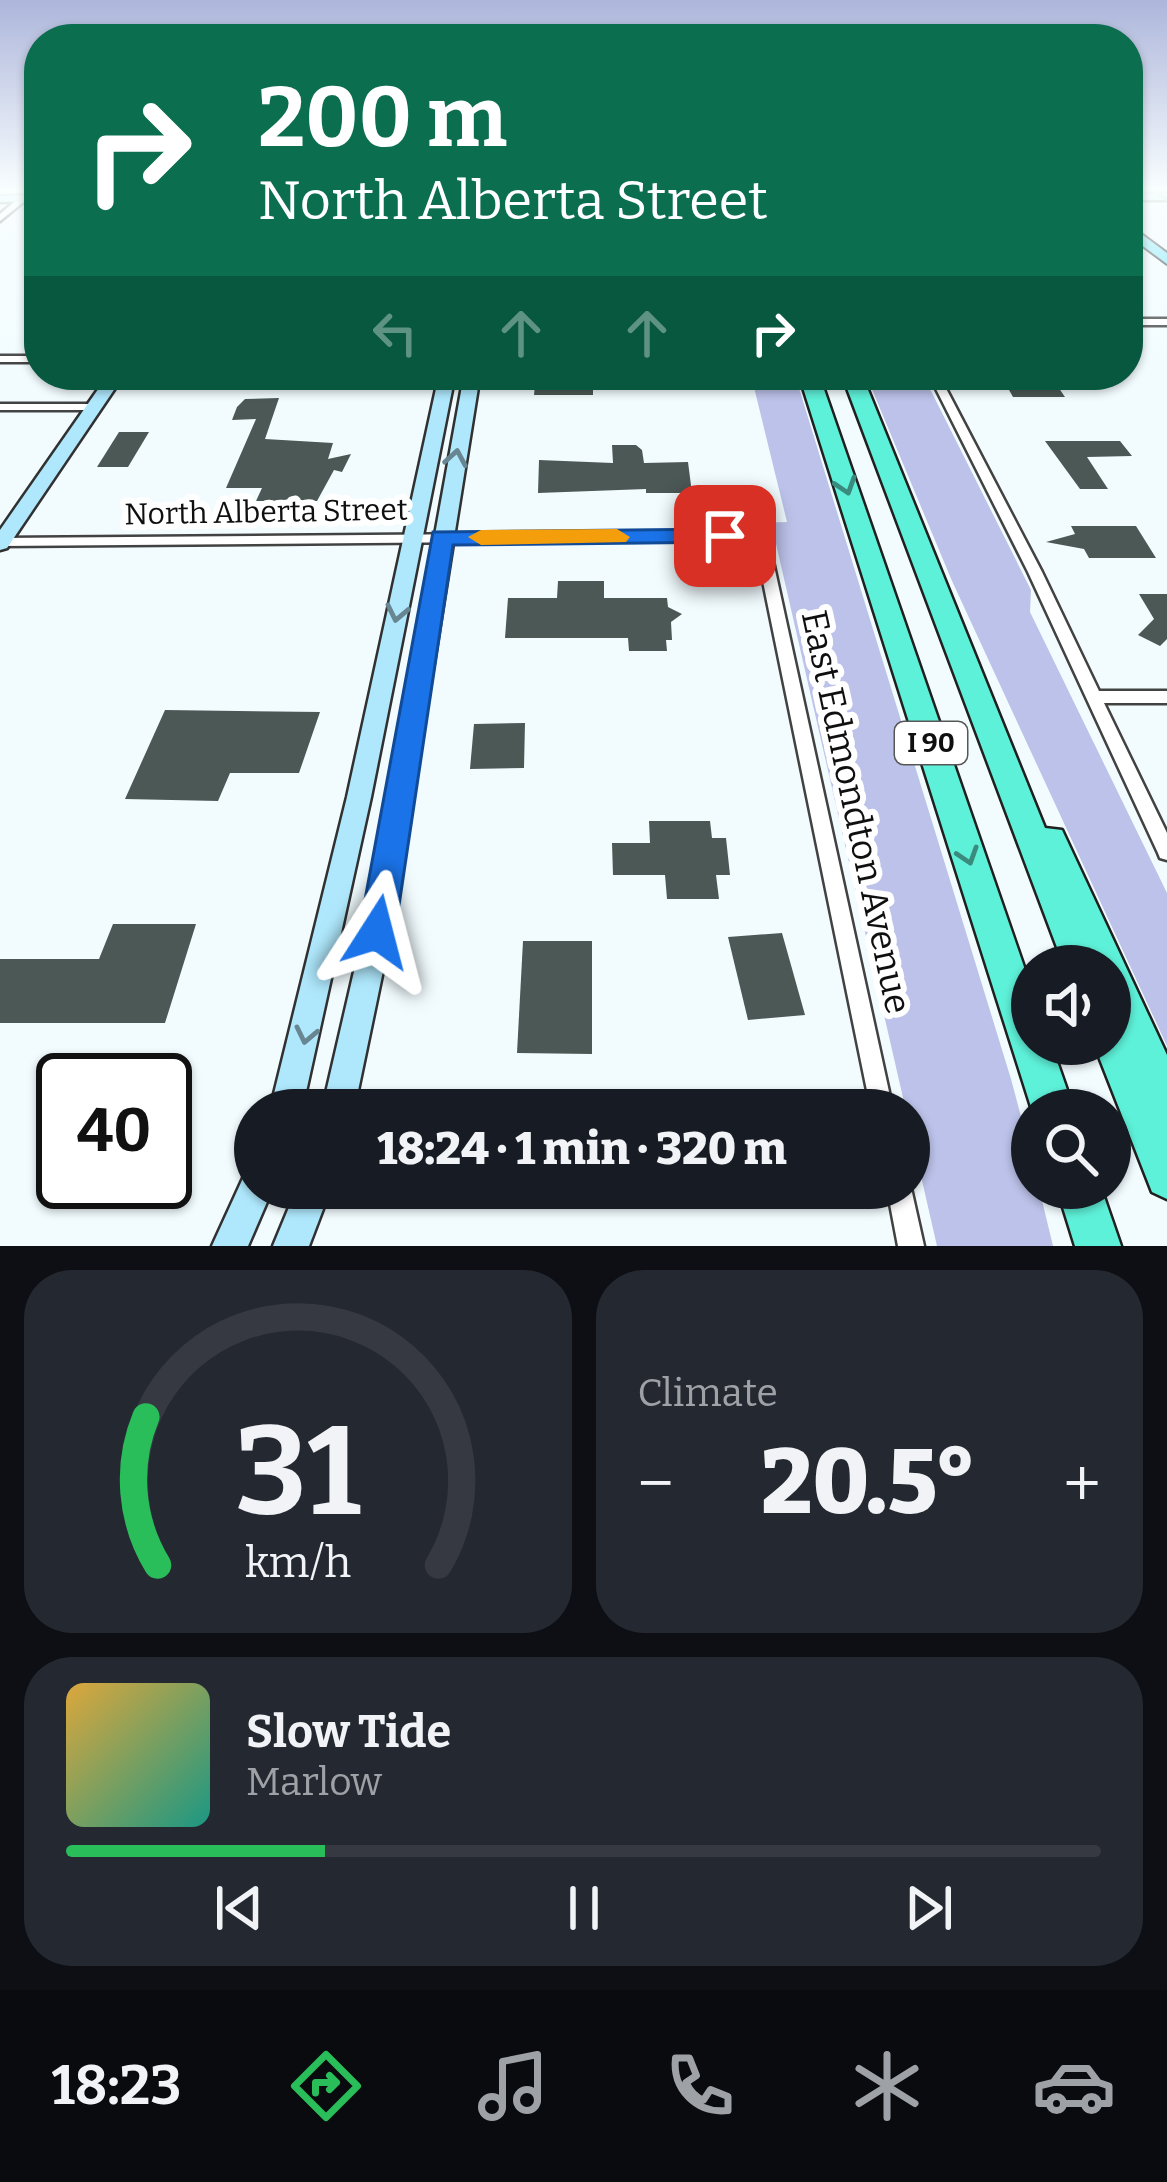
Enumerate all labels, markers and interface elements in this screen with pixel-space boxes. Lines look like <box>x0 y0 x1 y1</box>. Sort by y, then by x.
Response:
text: 200 m <box>258 67 507 168</box>
icon: right <box>60 72 216 228</box>
text: North Alberta Street <box>258 169 768 233</box>
icon: left <box>362 300 428 366</box>
icon: ahead <box>488 300 554 366</box>
icon: ahead <box>614 300 680 366</box>
icon: right <box>740 300 806 366</box>
one-way arrow <box>442 448 467 468</box>
one-way arrow <box>831 475 856 496</box>
pin <box>674 485 776 587</box>
street label: North Alberta Street <box>124 492 408 532</box>
icon: arrive <box>692 503 758 569</box>
one-way arrow <box>386 602 411 622</box>
street label: East Edmondton Avenue <box>792 606 920 1018</box>
road number: I 90 <box>895 722 967 764</box>
one-way arrow <box>954 845 979 866</box>
position arrow <box>314 869 440 995</box>
map controls <box>1011 945 1131 1209</box>
button: sound <box>1011 945 1131 1065</box>
one-way arrow <box>294 1025 319 1045</box>
speed limit sign: 40 <box>36 1053 192 1209</box>
button: search <box>1011 1089 1131 1209</box>
text: 18:24 · 1 min · 320 m <box>377 1122 787 1176</box>
text: Climate <box>638 1370 778 1416</box>
text: 31 <box>235 1397 361 1547</box>
text: 20.5° <box>761 1429 976 1537</box>
text: − <box>638 1444 674 1523</box>
text: + <box>1063 1444 1101 1523</box>
text: km/h <box>245 1536 351 1587</box>
text: Slow Tide <box>246 1705 451 1759</box>
text: Marlow <box>246 1759 382 1805</box>
icon: previous <box>206 1875 272 1941</box>
icon: pause <box>551 1875 617 1941</box>
icon: next <box>896 1875 962 1941</box>
icon: directions <box>284 2044 368 2128</box>
icon: music <box>471 2044 555 2128</box>
icon: phone <box>658 2044 742 2128</box>
icon: climate <box>845 2044 929 2128</box>
icon: car <box>1032 2044 1116 2128</box>
text: 18:23 <box>51 2054 181 2118</box>

